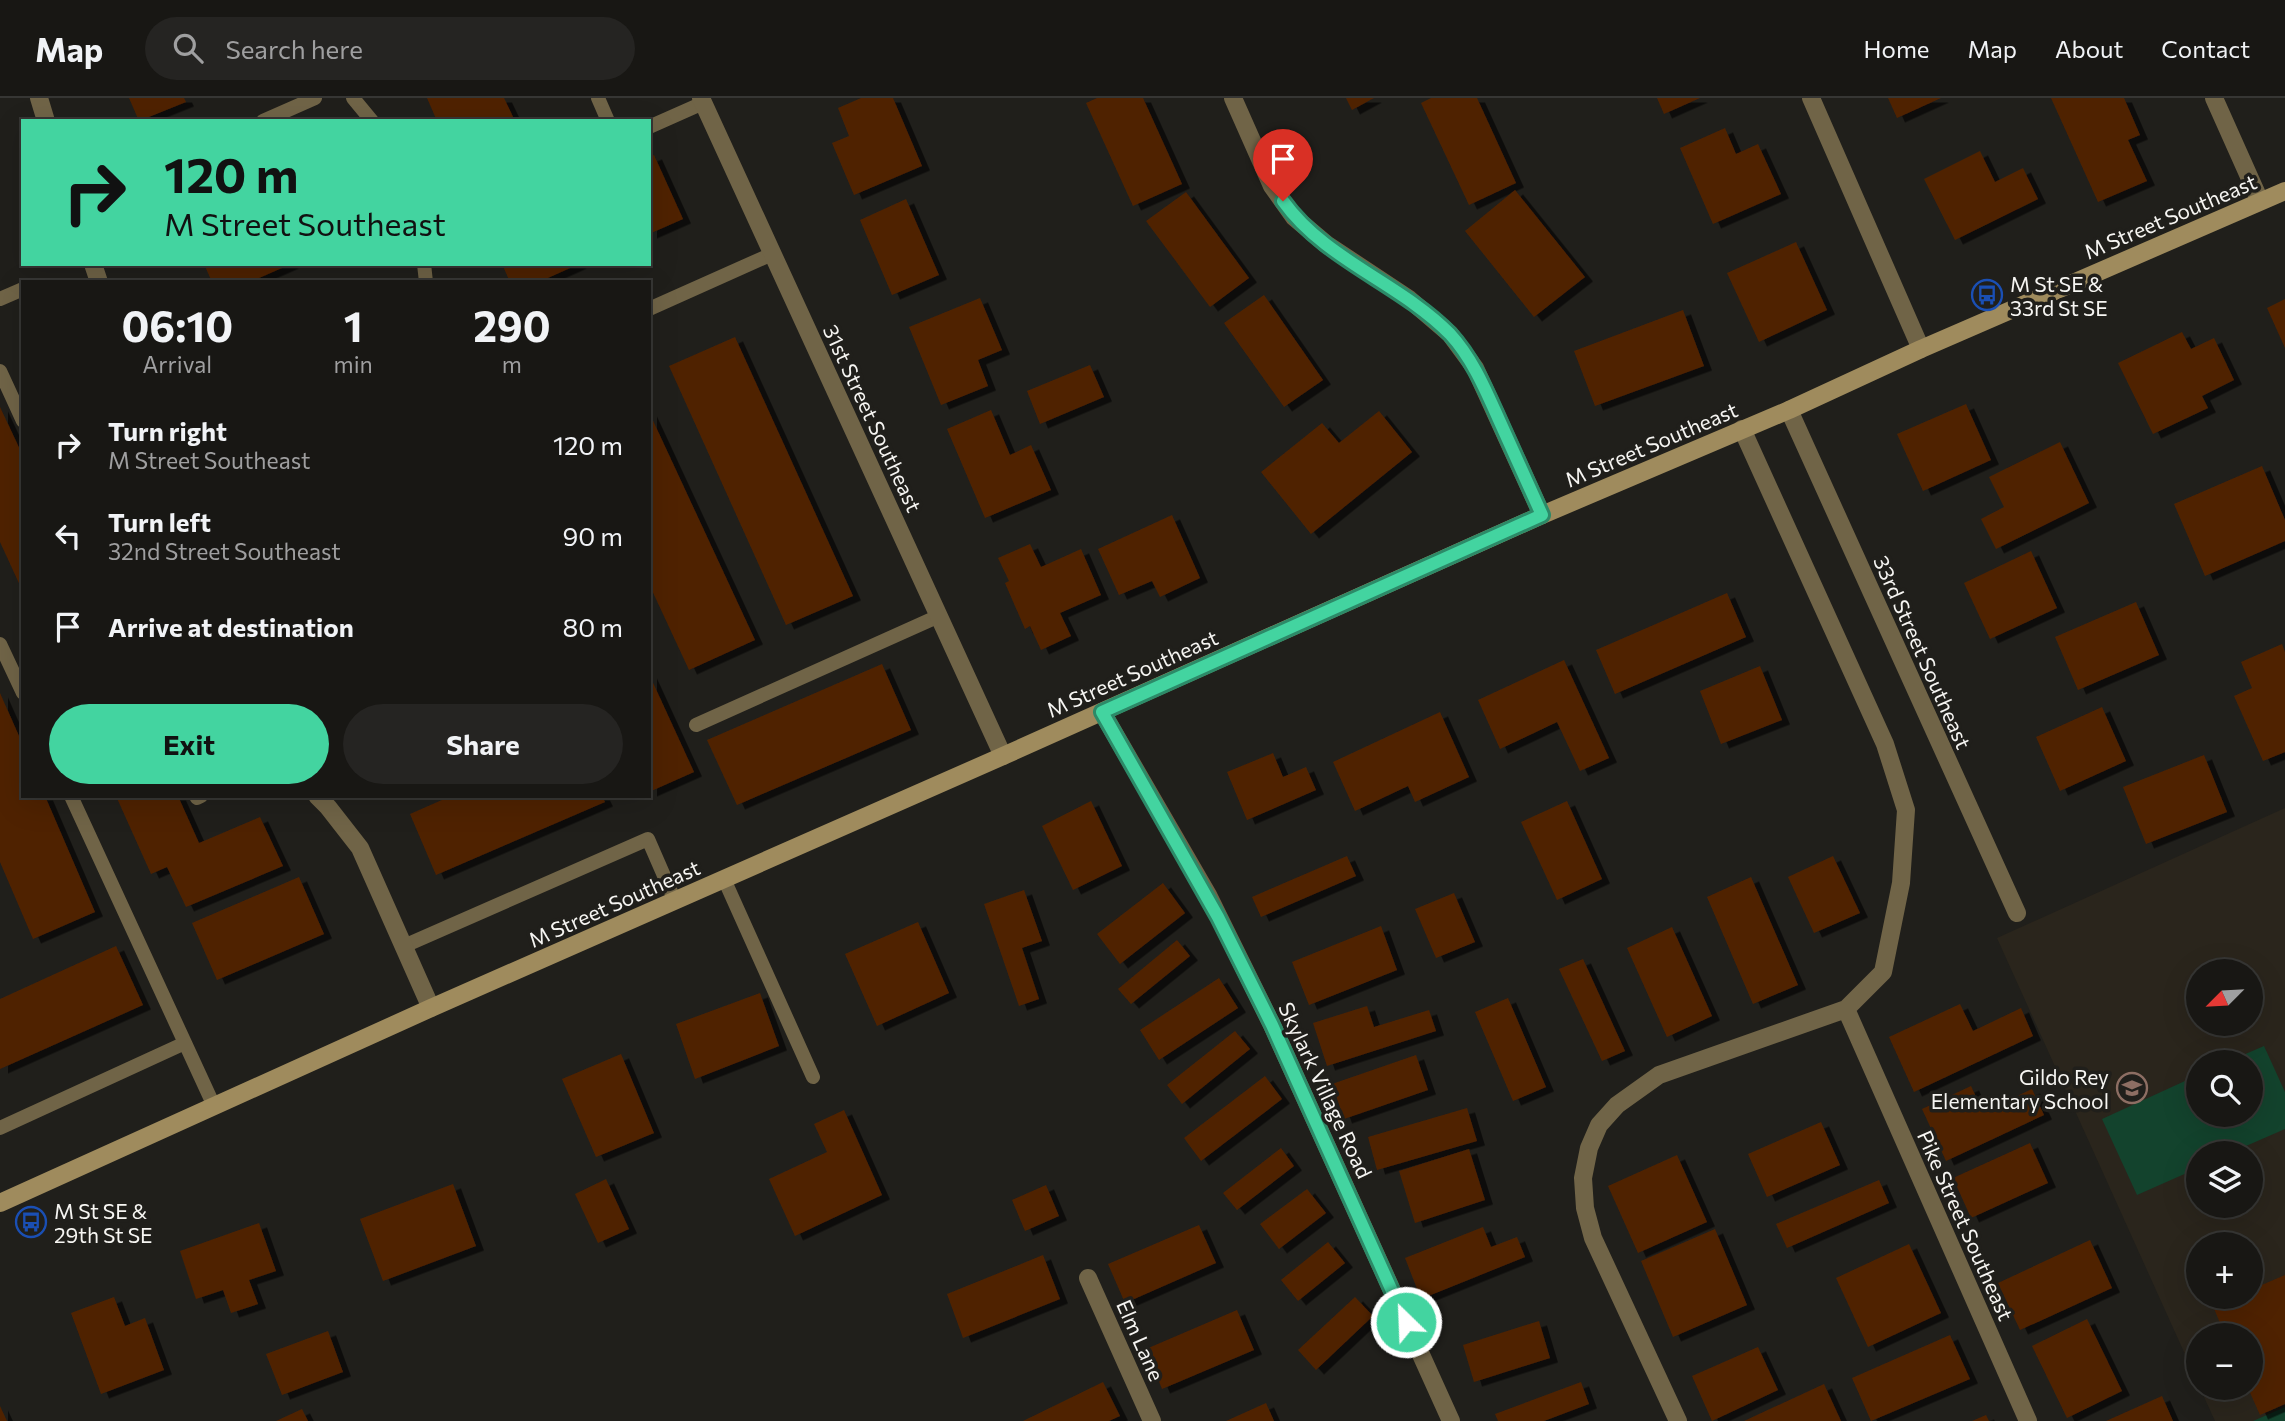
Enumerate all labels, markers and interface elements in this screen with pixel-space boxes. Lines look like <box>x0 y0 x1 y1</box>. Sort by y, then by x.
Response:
search box <box>145 17 635 80</box>
text: Map <box>35 28 103 69</box>
icon: search <box>169 29 207 67</box>
text: Search here <box>225 33 363 64</box>
text: Home <box>1864 34 1930 63</box>
text: Map <box>1968 34 2017 63</box>
text: About <box>2055 34 2123 63</box>
text: Contact <box>2161 34 2250 63</box>
pin <box>1253 129 1313 201</box>
icon: arrive <box>1264 140 1302 178</box>
text: 120 m <box>164 143 298 203</box>
icon: right <box>49 147 140 238</box>
street label: M Street Southeast <box>2080 168 2260 264</box>
text: M Street Southeast <box>164 203 446 243</box>
place label: M St SE & 33rd St SE <box>2010 271 2108 320</box>
bus stop icon: M St SE & 33rd St SE <box>1970 278 2004 312</box>
text: 06:10 <box>121 299 233 351</box>
text: 1 <box>344 299 363 351</box>
text: 290 <box>473 299 551 351</box>
street label: 31st Street Southeast <box>819 320 927 516</box>
text: Arrival <box>143 350 212 378</box>
text: min <box>334 350 373 378</box>
text: m <box>502 350 522 378</box>
street label: M Street Southeast <box>1561 396 1741 492</box>
text: Turn right <box>108 415 227 446</box>
icon: right <box>49 426 87 464</box>
text: 120 m <box>553 429 623 460</box>
text: M Street Southeast <box>108 446 311 474</box>
text: Turn left <box>108 506 211 537</box>
icon: left <box>49 517 87 555</box>
text: 90 m <box>563 520 623 551</box>
text: 32nd Street Southeast <box>108 537 341 565</box>
street label: 33rd Street Southeast <box>1869 552 1977 752</box>
icon: arrive <box>49 608 87 646</box>
text: Arrive at destination <box>108 611 354 642</box>
text: 80 m <box>563 611 623 642</box>
street label: M Street Southeast <box>1042 624 1222 722</box>
button: Exit <box>49 704 329 784</box>
button: Share <box>343 704 623 784</box>
street label: M Street Southeast <box>524 854 704 952</box>
north arrow <box>2186 959 2263 1036</box>
map controls <box>2186 959 2263 1400</box>
street label: Skylark Village Road <box>1274 998 1378 1182</box>
button: search <box>2186 1050 2263 1127</box>
place label: Gildo Rey Elementary School <box>1931 1064 2109 1113</box>
school or university icon: Gildo Rey Elementary School <box>2115 1071 2149 1105</box>
street label: Pike Street Southeast <box>1913 1126 2019 1324</box>
button: layers <box>2186 1141 2263 1218</box>
place label: M St SE & 29th St SE <box>54 1198 153 1247</box>
bus stop icon: M St SE & 29th St SE <box>14 1205 48 1239</box>
button: + <box>2186 1232 2263 1309</box>
position arrow <box>1369 1285 1443 1359</box>
street label: Elm Lane <box>1112 1296 1170 1384</box>
button: − <box>2186 1323 2263 1400</box>

